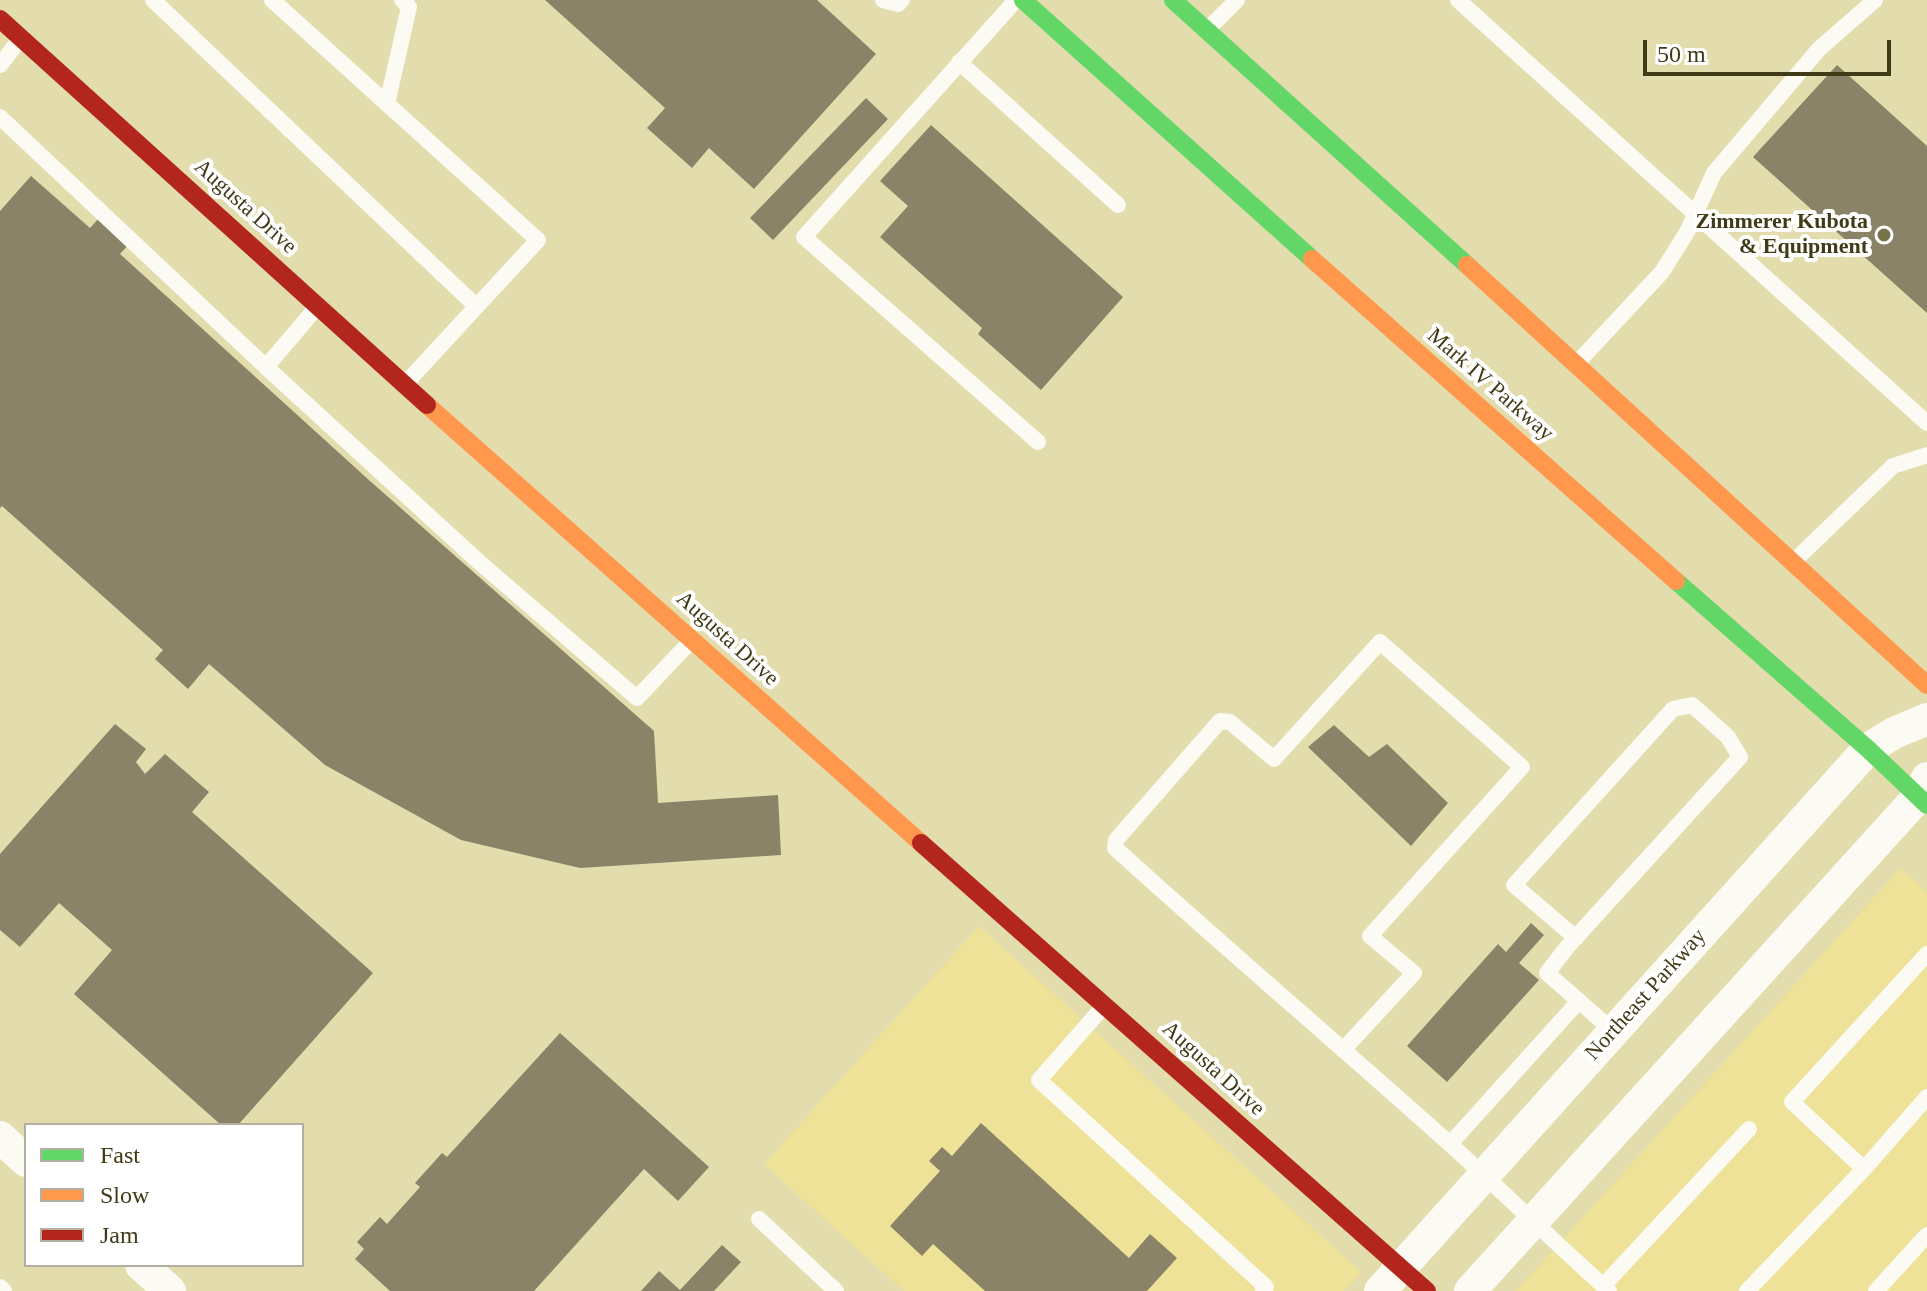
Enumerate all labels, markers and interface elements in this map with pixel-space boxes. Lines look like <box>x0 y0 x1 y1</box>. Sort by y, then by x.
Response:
scale bar <box>1647 24 1895 74</box>
text: 50 m <box>1657 41 1706 67</box>
street label: Augusta Drive <box>188 154 302 260</box>
place label: Zimmerer Kubota & Equipment <box>1695 209 1868 260</box>
marker: Zimmerer Kubota & Equipment <box>1875 226 1893 244</box>
street label: Mark IV Parkway <box>1421 323 1559 447</box>
street label: Augusta Drive <box>670 586 784 692</box>
street label: Northeast Parkway <box>1580 924 1712 1066</box>
street label: Augusta Drive <box>1156 1016 1270 1122</box>
legend <box>24 1123 304 1267</box>
text: Fast <box>100 1142 140 1168</box>
text: Slow <box>100 1182 149 1208</box>
text: Jam <box>100 1222 139 1248</box>

